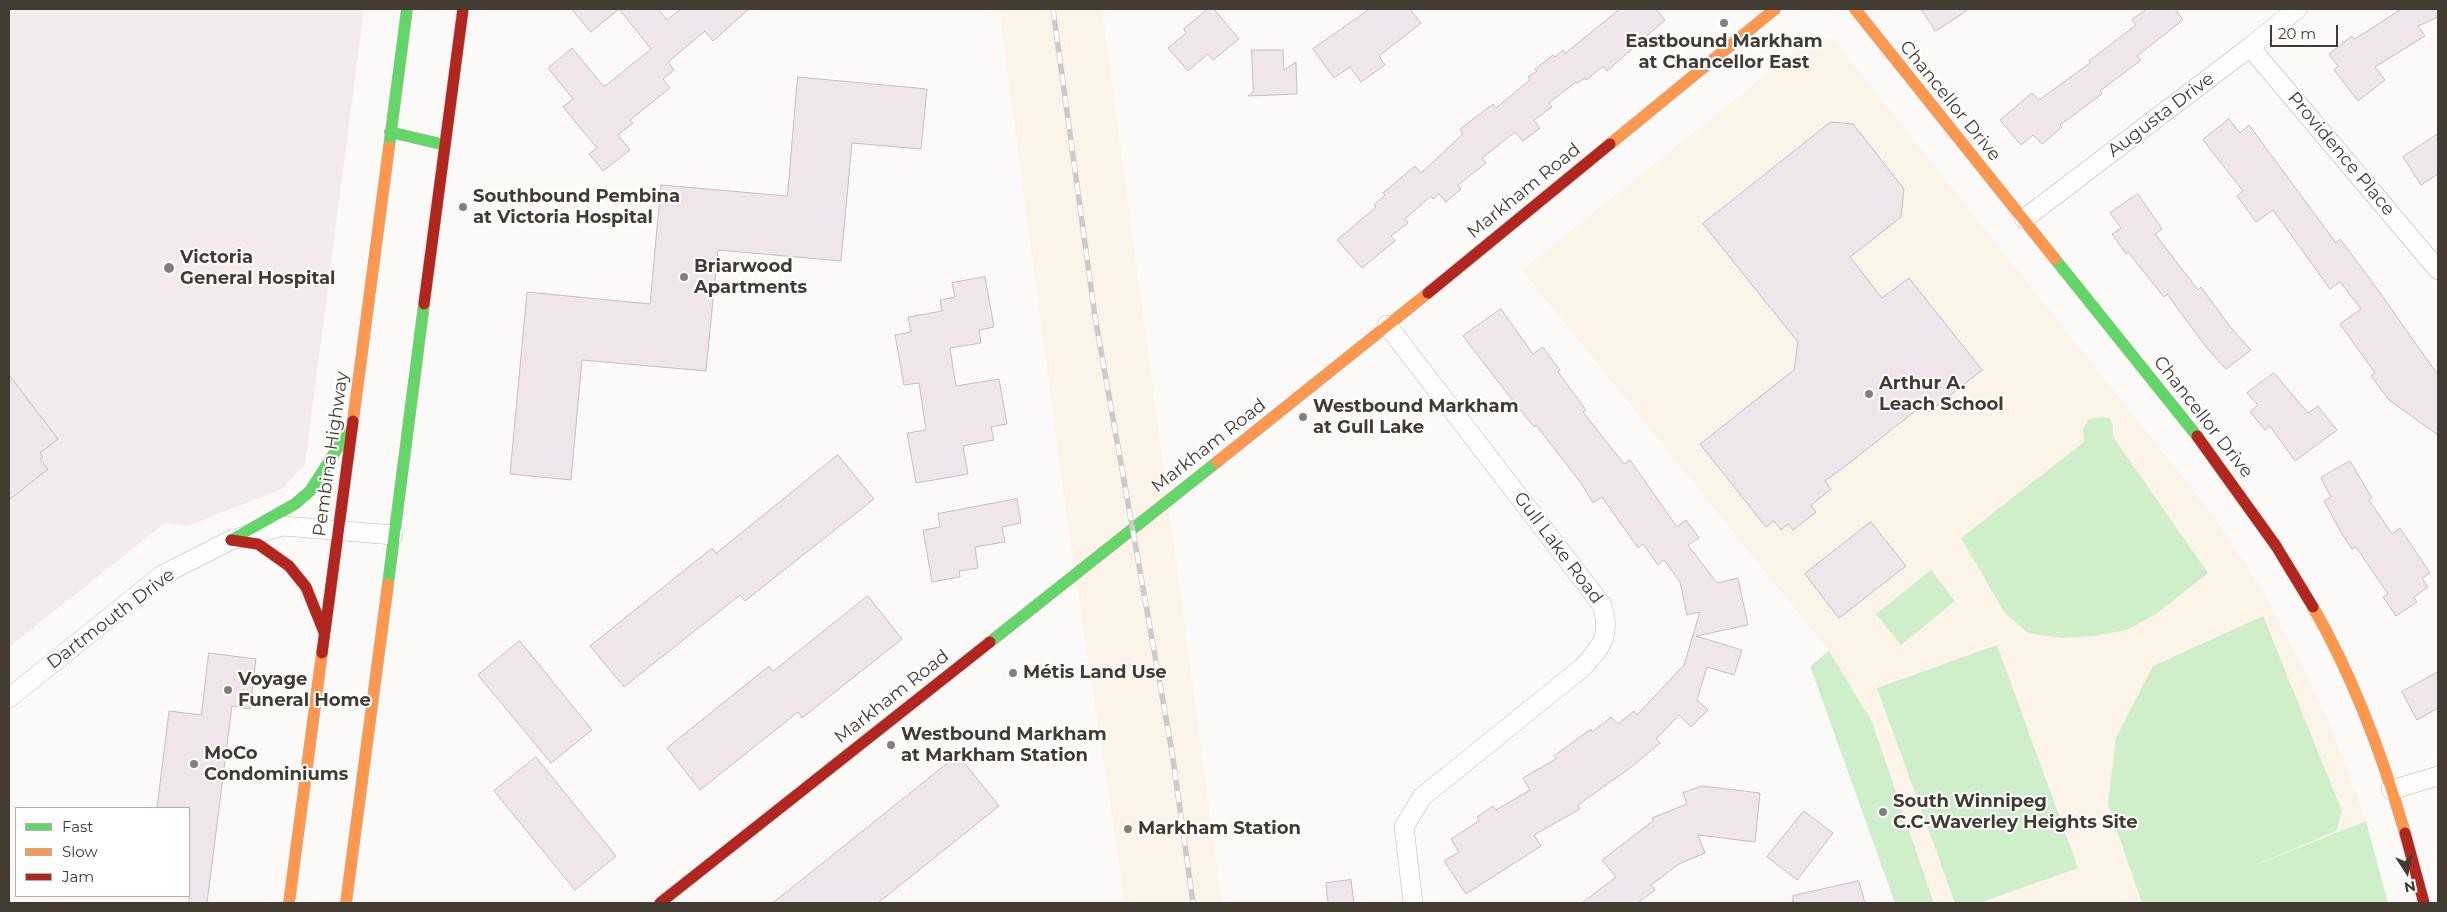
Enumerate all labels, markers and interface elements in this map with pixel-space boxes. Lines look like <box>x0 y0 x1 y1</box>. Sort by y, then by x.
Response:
scale bar <box>2272 15 2340 47</box>
marker: Eastbound Markham at Chancellor East <box>1718 17 1730 29</box>
text: 20 m <box>2278 24 2316 43</box>
place label: Eastbound Markham at Chancellor East <box>1625 31 1823 74</box>
street label: Chancellor Drive <box>1895 36 2005 166</box>
street label: Augusta Drive <box>2104 68 2218 162</box>
street label: Providence Place <box>2283 88 2399 220</box>
street label: Markham Road <box>1463 139 1585 243</box>
place label: Southbound Pembina at Victoria Hospital <box>473 186 680 228</box>
marker: Southbound Pembina at Victoria Hospital <box>457 201 469 213</box>
place label: Victoria General Hospital <box>180 247 336 290</box>
place label: Briarwood Apartments <box>694 256 807 298</box>
marker: Victoria General Hospital <box>162 261 176 275</box>
marker: Briarwood Apartments <box>678 271 690 283</box>
street label: Chancellor Drive <box>2149 352 2257 482</box>
street label: Pembina Highway <box>309 370 353 538</box>
place label: Arthur A. Leach School <box>1879 373 2004 416</box>
marker: Arthur A. Leach School <box>1863 388 1875 400</box>
street label: Markham Road <box>1147 395 1271 497</box>
place label: Westbound Markham at Gull Lake <box>1313 396 1519 438</box>
marker: Westbound Markham at Gull Lake <box>1297 411 1309 423</box>
street label: Gull Lake Road <box>1509 488 1607 608</box>
street label: Dartmouth Drive <box>43 564 179 674</box>
street label: Markham Road <box>830 646 954 748</box>
place label: Métis Land Use <box>1023 662 1167 684</box>
marker: Métis Land Use <box>1007 667 1019 679</box>
place label: Voyage Funeral Home <box>238 669 371 712</box>
marker: Voyage Funeral Home <box>222 684 234 696</box>
place label: Westbound Markham at Markham Station <box>901 724 1107 766</box>
marker: Westbound Markham at Markham Station <box>885 739 897 751</box>
place label: MoCo Condominiums <box>204 743 348 786</box>
marker: MoCo Condominiums <box>188 758 200 770</box>
place label: South Winnipeg C.C-Waverley Heights Site <box>1893 791 2138 834</box>
marker: South Winnipeg C.C-Waverley Heights Site <box>1877 806 1889 818</box>
legend <box>15 807 190 897</box>
text: Fast <box>62 817 93 836</box>
place label: Markham Station <box>1138 818 1301 840</box>
marker: Markham Station <box>1122 823 1134 835</box>
text: Slow <box>62 842 98 861</box>
north arrow <box>2382 847 2432 897</box>
text: Jam <box>62 867 94 886</box>
text: N <box>2403 877 2417 897</box>

